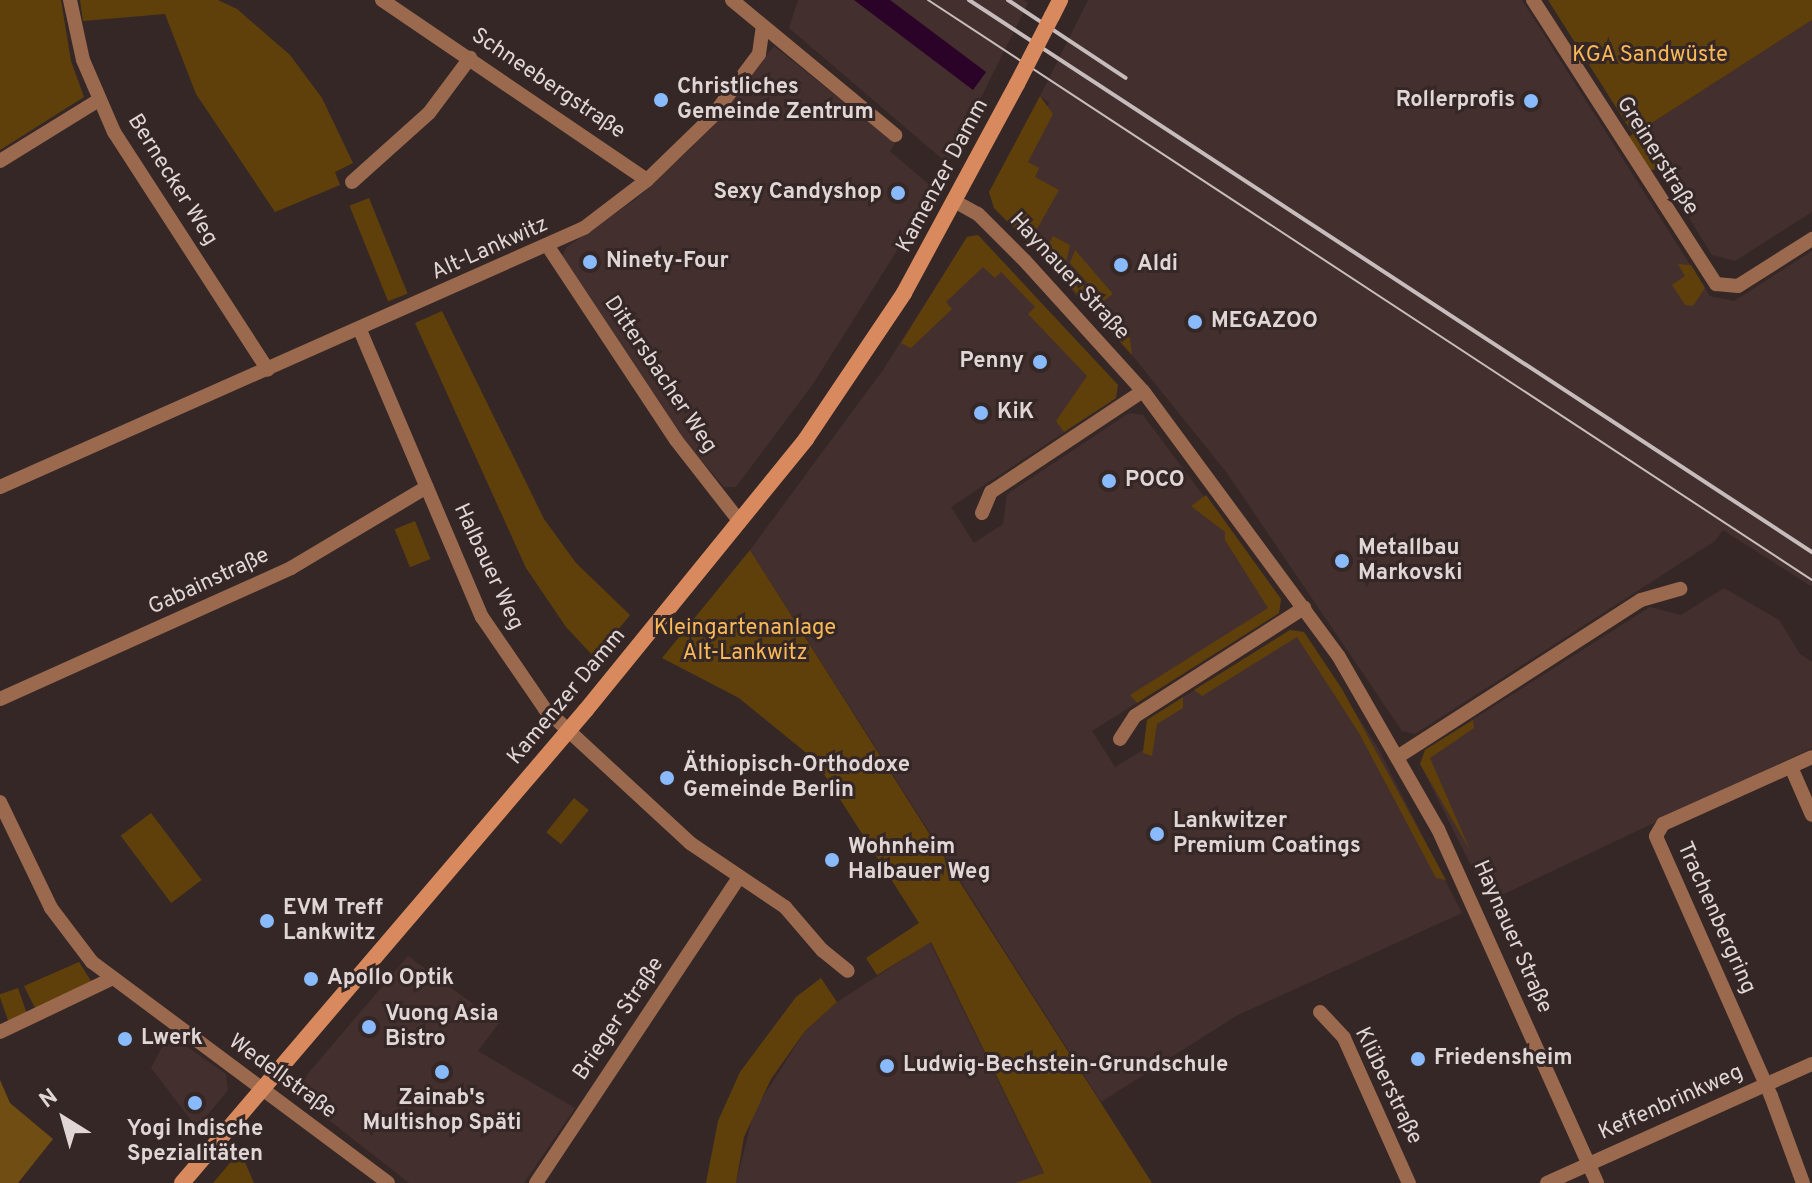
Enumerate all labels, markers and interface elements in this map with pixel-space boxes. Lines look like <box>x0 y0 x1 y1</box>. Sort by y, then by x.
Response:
street label: Schneebergstraße <box>466 23 630 145</box>
park label: KGA Sandwüste <box>1572 43 1728 69</box>
place label: Christliches Gemeinde Zentrum <box>677 74 874 126</box>
place label: Rollerprofis <box>1396 88 1515 114</box>
marker: Christliches Gemeinde Zentrum <box>652 91 670 109</box>
marker: Rollerprofis <box>1522 92 1540 110</box>
street label: Greinerstraße <box>1610 92 1704 220</box>
street label: Kamenzer Damm <box>891 95 995 257</box>
street label: Bernecker Weg <box>121 109 223 251</box>
place label: Sexy Candyshop <box>714 180 882 206</box>
marker: Sexy Candyshop <box>889 184 907 202</box>
street label: Haynauer Straße <box>1003 208 1135 346</box>
street label: Alt-Lankwitz <box>428 212 552 286</box>
place label: Ninety-Four <box>606 249 729 275</box>
place label: Aldi <box>1137 252 1178 278</box>
marker: Ninety-Four <box>581 253 599 271</box>
marker: Aldi <box>1112 256 1130 274</box>
street label: Dittersbacher Weg <box>598 291 722 459</box>
place label: MEGAZOO <box>1211 309 1318 335</box>
marker: MEGAZOO <box>1186 313 1204 331</box>
place label: Penny <box>959 349 1024 375</box>
marker: Penny <box>1031 353 1049 371</box>
place label: KiK <box>997 400 1034 426</box>
marker: KiK <box>972 404 990 422</box>
place label: POCO <box>1125 468 1185 494</box>
marker: POCO <box>1100 472 1118 490</box>
street label: Halbauer Weg <box>447 499 529 635</box>
place label: Metallbau Markovski <box>1358 535 1462 586</box>
street label: Gabainstraße <box>144 543 274 621</box>
marker: Metallbau Markovski <box>1333 552 1351 570</box>
park label: Kleingartenanlage Alt-Lankwitz <box>654 615 836 666</box>
street label: Kamenzer Damm <box>502 623 632 771</box>
place label: Äthiopisch-Orthodoxe Gemeinde Berlin <box>683 752 910 804</box>
marker: Äthiopisch-Orthodoxe Gemeinde Berlin <box>658 769 676 787</box>
place label: Lankwitzer Premium Coatings <box>1173 808 1361 860</box>
marker: Lankwitzer Premium Coatings <box>1148 825 1166 843</box>
place label: Wohnheim Halbauer Weg <box>848 834 990 886</box>
street label: Trachenbergring <box>1671 838 1761 998</box>
marker: Wohnheim Halbauer Weg <box>823 851 841 869</box>
street label: Haynauer Straße <box>1467 857 1557 1017</box>
place label: EVM Treff Lankwitz <box>283 895 383 946</box>
marker: EVM Treff Lankwitz <box>258 912 276 930</box>
street label: Brieger Straße <box>568 952 670 1086</box>
place label: Apollo Optik <box>327 966 454 992</box>
marker: Apollo Optik <box>302 970 320 988</box>
place label: Vuong Asia Bistro <box>385 1001 499 1052</box>
marker: Vuong Asia Bistro <box>360 1018 378 1036</box>
street label: Klüberstraße <box>1348 1023 1428 1149</box>
place label: Lwerk <box>141 1026 203 1052</box>
street label: Wedellstraße <box>223 1029 341 1125</box>
marker: Lwerk <box>116 1030 134 1048</box>
place label: Friedensheim <box>1434 1046 1573 1072</box>
marker: Friedensheim <box>1409 1050 1427 1068</box>
place label: Ludwig-Bechstein-Grundschule <box>903 1053 1228 1079</box>
marker: Ludwig-Bechstein-Grundschule <box>878 1057 896 1075</box>
street label: Keffenbrinkweg <box>1595 1059 1747 1147</box>
marker: Zainab's Multishop Späti <box>433 1063 451 1081</box>
north arrow <box>24 1079 104 1159</box>
text: N <box>35 1084 64 1115</box>
place label: Zainab's Multishop Späti <box>363 1085 521 1136</box>
marker: Yogi Indische Spezialitäten <box>186 1094 204 1112</box>
place label: Yogi Indische Spezialitäten <box>127 1116 263 1168</box>

